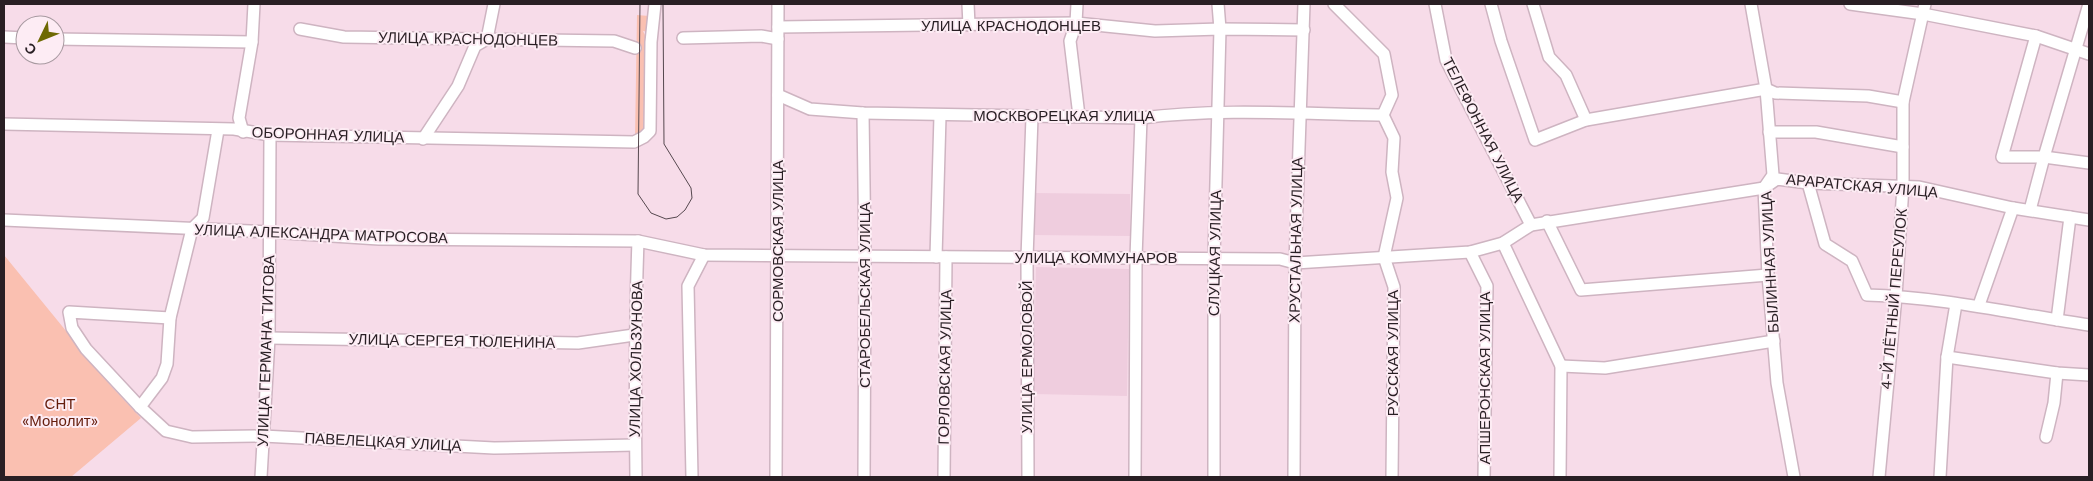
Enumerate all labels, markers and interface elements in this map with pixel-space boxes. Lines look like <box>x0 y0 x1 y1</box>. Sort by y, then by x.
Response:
north arrow <box>15 15 65 65</box>
street label: УЛИЦА КРАСНОДОНЦЕВ <box>921 17 1101 35</box>
street label: УЛИЦА КРАСНОДОНЦЕВ <box>378 28 558 50</box>
text: С <box>21 40 40 58</box>
street label: ТЕЛЕФОННАЯ УЛИЦА <box>1439 54 1527 206</box>
street label: МОСКВОРЕЦКАЯ УЛИЦА <box>973 107 1155 125</box>
street label: ОБОРОННАЯ УЛИЦА <box>251 123 405 147</box>
street label: ХРУСТАЛЬНАЯ УЛИЦА <box>1286 157 1306 323</box>
street label: СОРМОВСКАЯ УЛИЦА <box>769 160 787 322</box>
street label: АРАРАТСКАЯ УЛИЦА <box>1785 170 1939 202</box>
street label: СЛУЦКАЯ УЛИЦА <box>1205 190 1225 316</box>
street label: БЫЛИННАЯ УЛИЦА <box>1757 191 1783 333</box>
street label: СТАРОБЕЛЬСКАЯ УЛИЦА <box>856 202 874 388</box>
street label: 4-Й ЛЁТНЫЙ ПЕРЕУЛОК <box>1877 207 1911 390</box>
street label: УЛИЦА АЛЕКСАНДРА МАТРОСОВА <box>194 221 448 247</box>
street label: УЛИЦА КОММУНАРОВ <box>1015 249 1177 267</box>
street label: УЛИЦА ГЕРМАНА ТИТОВА <box>254 255 278 447</box>
street label: УЛИЦА ХОЛЬЗУНОВА <box>626 280 646 438</box>
street label: УЛИЦА ЕРМОЛОВОЙ <box>1018 280 1036 434</box>
street label: ГОРЛОВСКАЯ УЛИЦА <box>935 289 955 445</box>
street label: РУССКАЯ УЛИЦА <box>1384 290 1402 416</box>
street label: АПШЕРОНСКАЯ УЛИЦА <box>1476 292 1494 464</box>
street label: УЛИЦА СЕРГЕЯ ТЮЛЕНИНА <box>348 330 556 352</box>
park label: СНТ «Монолит» <box>22 395 98 430</box>
street label: ПАВЕЛЕЦКАЯ УЛИЦА <box>304 429 462 455</box>

